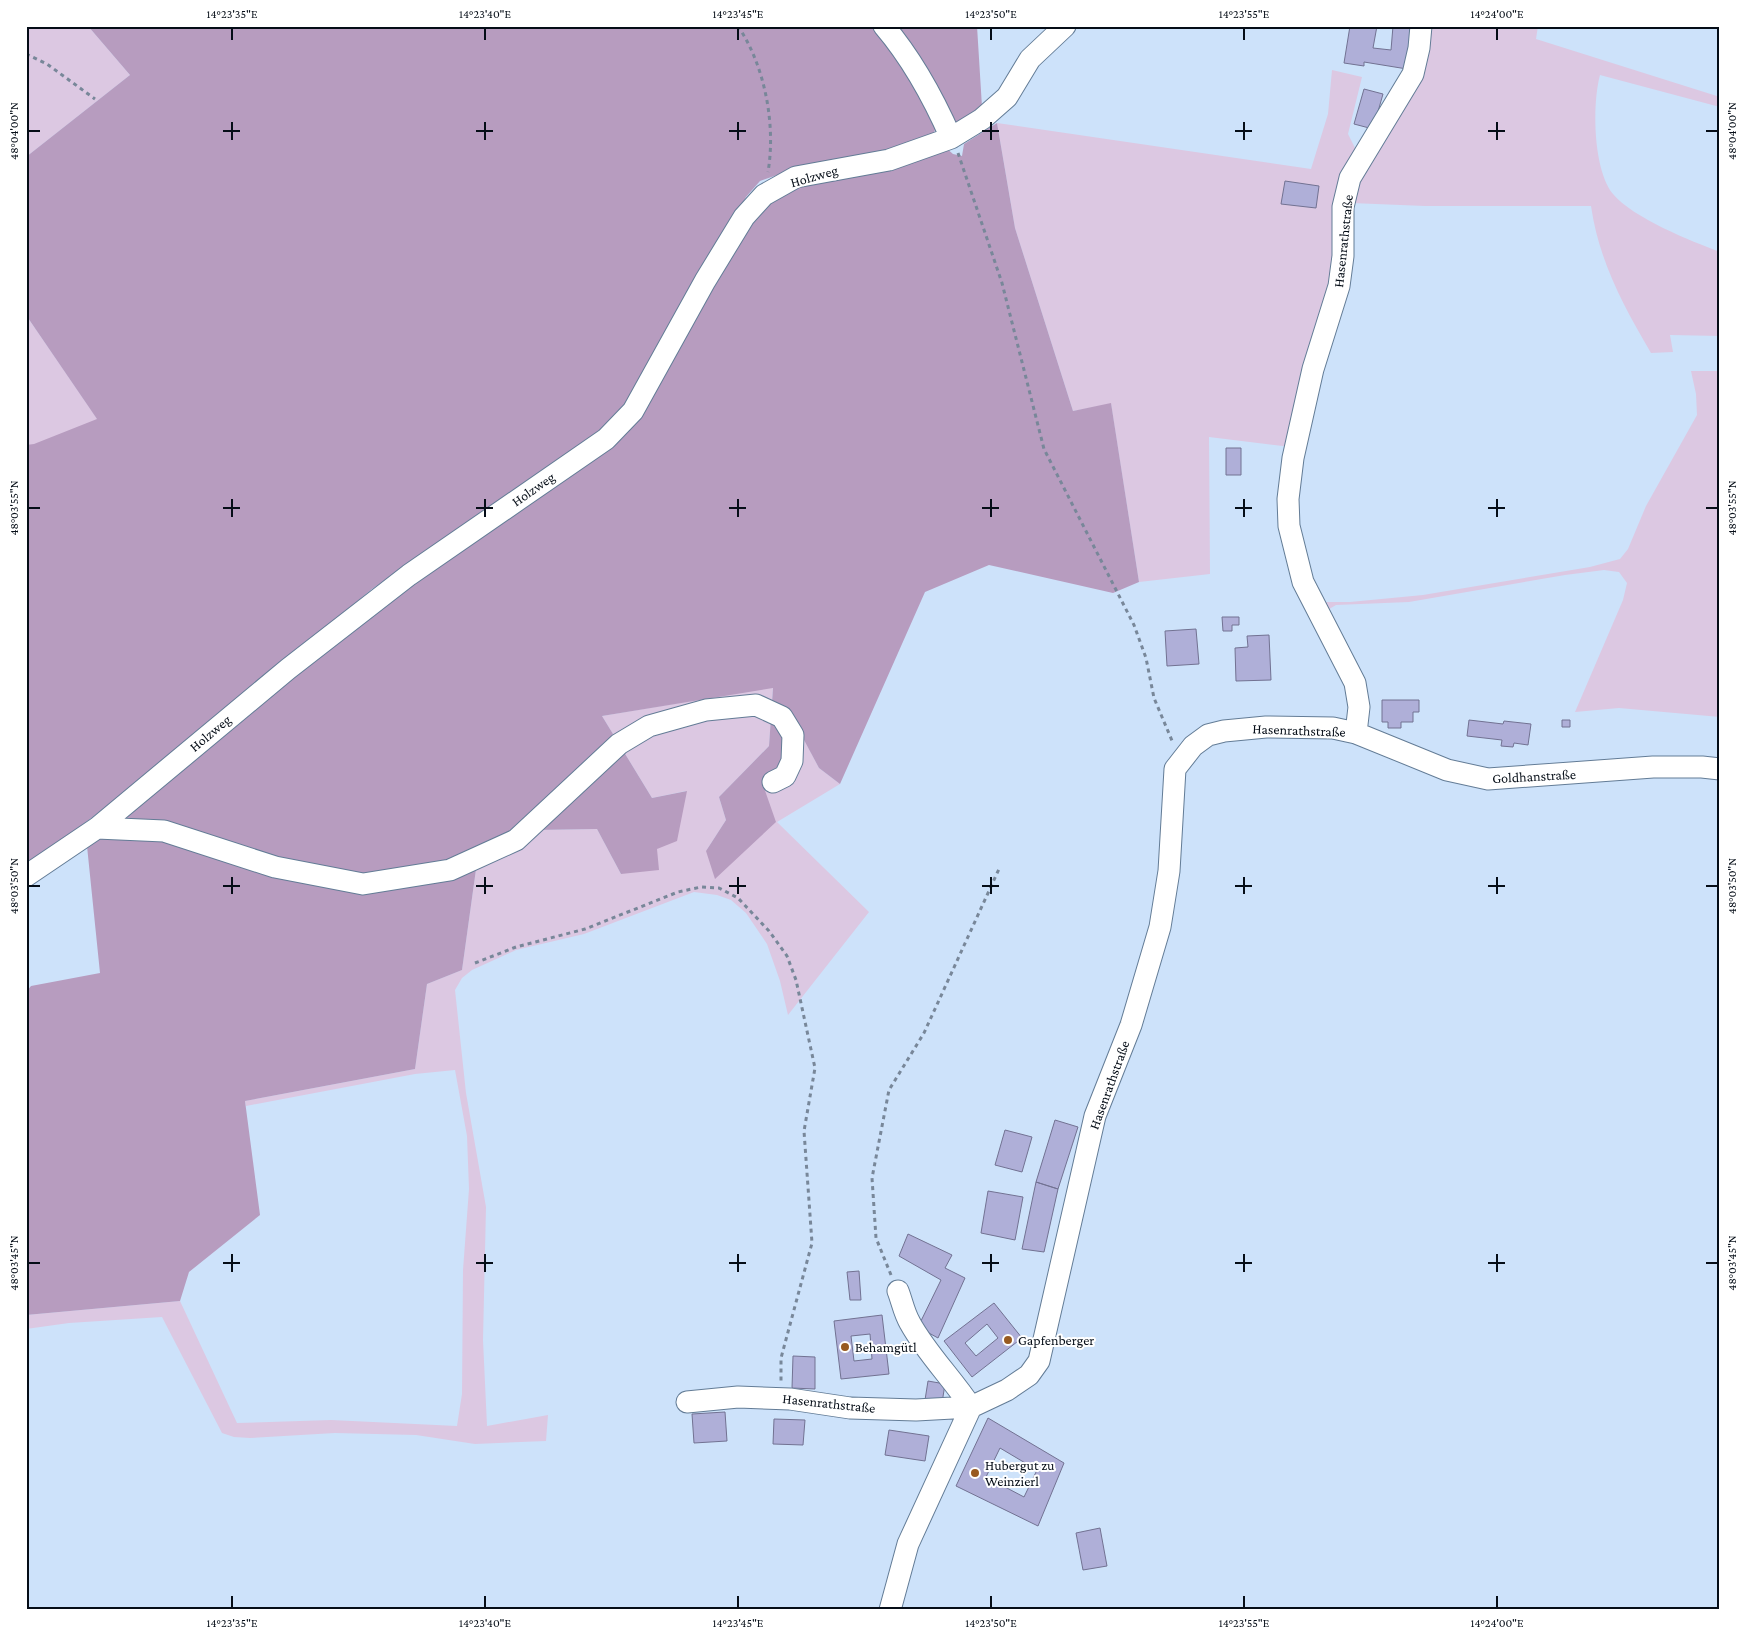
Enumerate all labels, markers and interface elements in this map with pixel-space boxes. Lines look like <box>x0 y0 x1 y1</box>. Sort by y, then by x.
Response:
text: 14°23'35"E <box>207 7 258 21</box>
text: 14°23'40"E <box>459 7 511 21</box>
text: 14°23'45"E <box>713 7 764 21</box>
text: 14°23'50"E <box>965 7 1017 21</box>
text: 14°23'55"E <box>1219 7 1270 21</box>
text: 14°24'00"E <box>1470 7 1524 21</box>
text: 48°04'00"N <box>7 102 21 160</box>
text: 48°04'00"N <box>1725 102 1739 160</box>
street label: Holzweg <box>788 162 840 190</box>
street label: Hasenrathstraße <box>1330 194 1356 288</box>
street label: Holzweg <box>508 468 558 510</box>
text: 48°03'55"N <box>7 480 21 536</box>
text: 48°03'55"N <box>1725 480 1739 536</box>
street label: Holzweg <box>186 711 234 755</box>
street label: Hasenrathstraße <box>1252 720 1346 740</box>
street label: Goldhanstraße <box>1492 766 1576 786</box>
text: 48°03'50"N <box>7 858 21 914</box>
text: 48°03'50"N <box>1725 858 1739 914</box>
street label: Hasenrathstraße <box>1086 1038 1132 1132</box>
text: 48°03'45"N <box>7 1235 21 1291</box>
text: 48°03'45"N <box>1725 1235 1739 1291</box>
place label: Gapfenberger <box>1018 1332 1094 1348</box>
marker: Gapfenberger <box>1002 1334 1014 1346</box>
place label: Behamgütl <box>855 1339 917 1355</box>
marker: Behamgütl <box>839 1341 851 1353</box>
street label: Hasenrathstraße <box>782 1390 876 1416</box>
place label: Hubergut zu Weinzierl <box>985 1457 1055 1489</box>
marker: Hubergut zu Weinzierl <box>969 1467 981 1479</box>
text: 14°23'35"E <box>207 1616 258 1630</box>
text: 14°23'40"E <box>459 1616 511 1630</box>
text: 14°23'45"E <box>713 1616 764 1630</box>
text: 14°23'50"E <box>965 1616 1017 1630</box>
text: 14°23'55"E <box>1219 1616 1270 1630</box>
text: 14°24'00"E <box>1470 1616 1524 1630</box>

